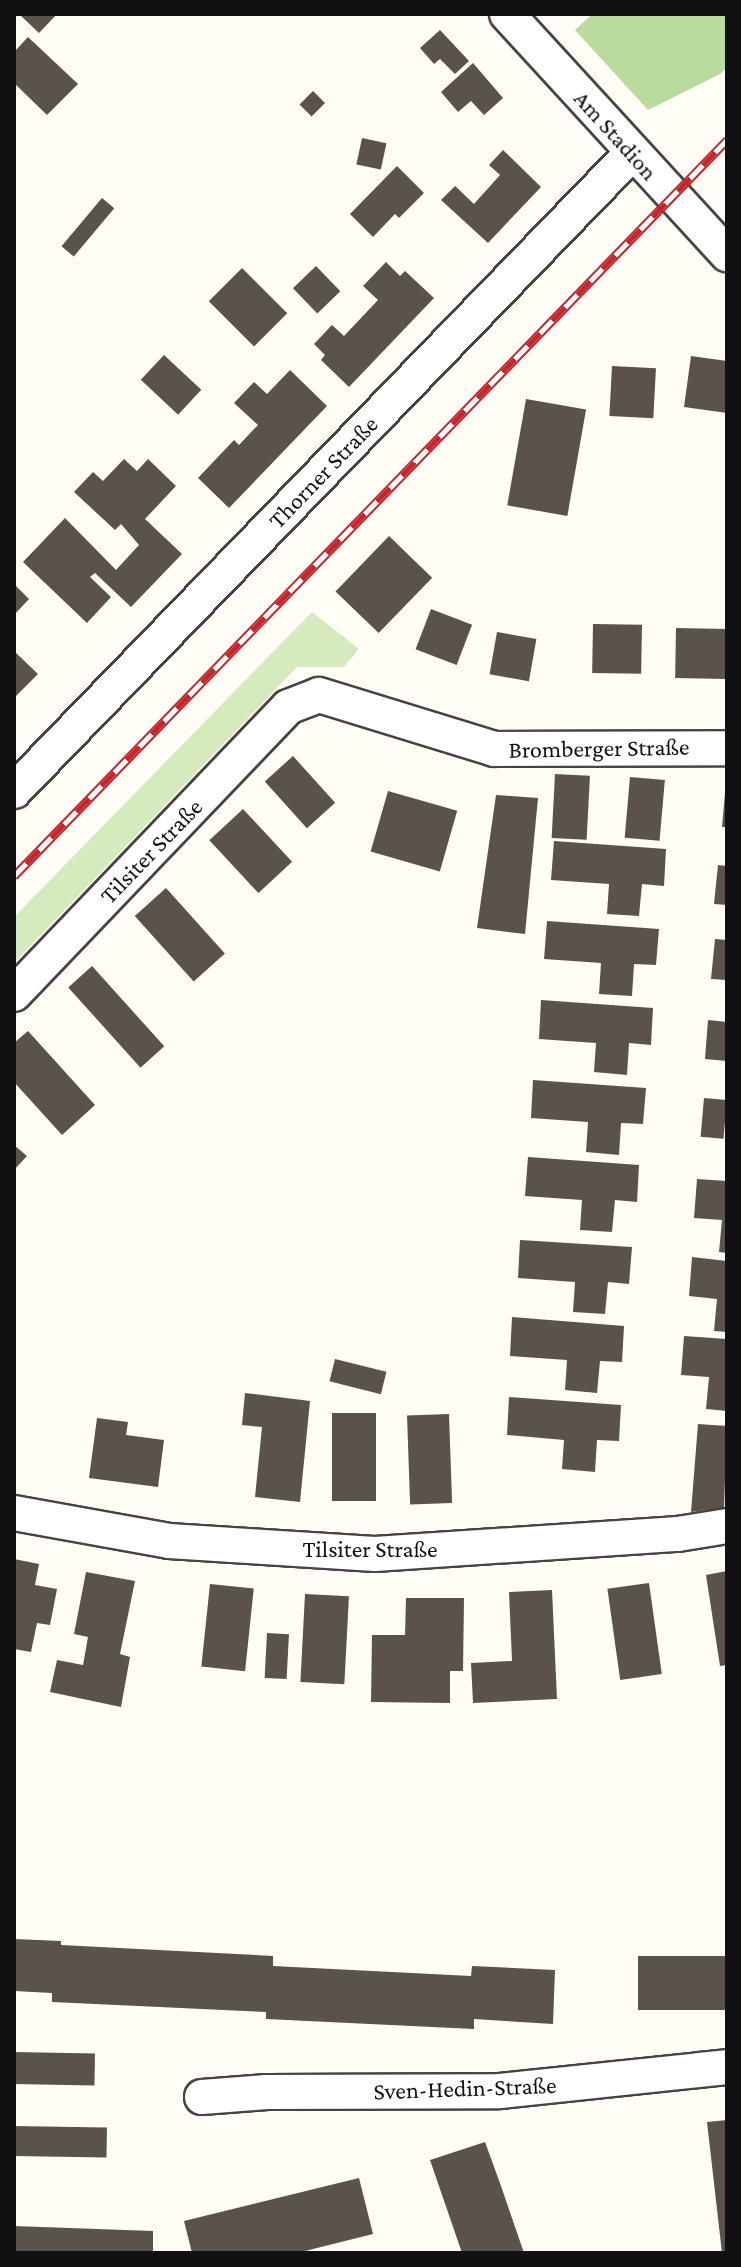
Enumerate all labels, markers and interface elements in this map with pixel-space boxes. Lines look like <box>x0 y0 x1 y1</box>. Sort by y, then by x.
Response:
street label: Am Stadion <box>568 84 664 186</box>
street label: Thorner Straße <box>262 410 384 534</box>
street label: Bromberger Straße <box>508 732 690 764</box>
street label: Tilsiter Straße <box>94 792 208 910</box>
street label: Tilsiter Straße <box>303 1535 437 1563</box>
street label: Sven-Hedin-Straße <box>373 2070 557 2106</box>

